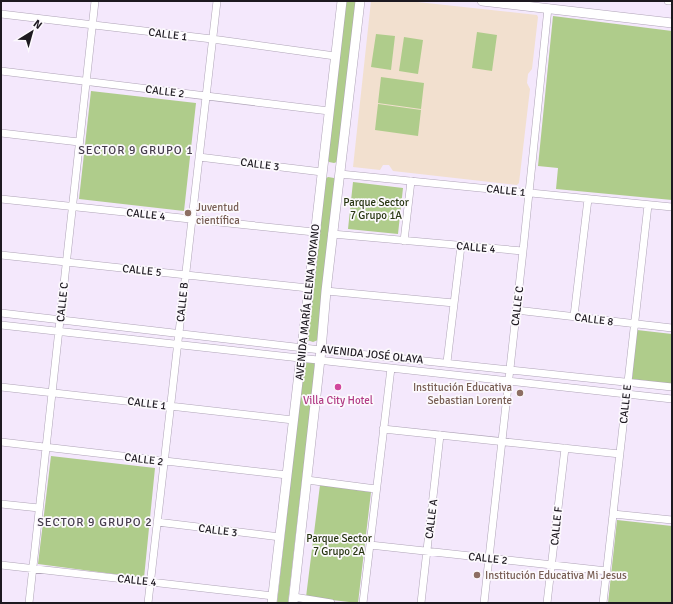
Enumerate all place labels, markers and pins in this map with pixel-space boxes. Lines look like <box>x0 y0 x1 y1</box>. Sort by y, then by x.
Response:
place label: Juventud científica <box>196 201 240 227</box>
marker: Juventud científica <box>183 208 193 218</box>
place label: Institución Educativa Sebastian Lorente <box>413 381 512 407</box>
marker: Villa City Hotel <box>333 382 343 392</box>
marker: Institución Educativa Sebastian Lorente <box>515 388 525 398</box>
place label: Villa City Hotel <box>303 394 373 407</box>
place label: Institución Educativa Mi Jesus <box>485 569 627 582</box>
marker: Institución Educativa Mi Jesus <box>472 570 482 580</box>

